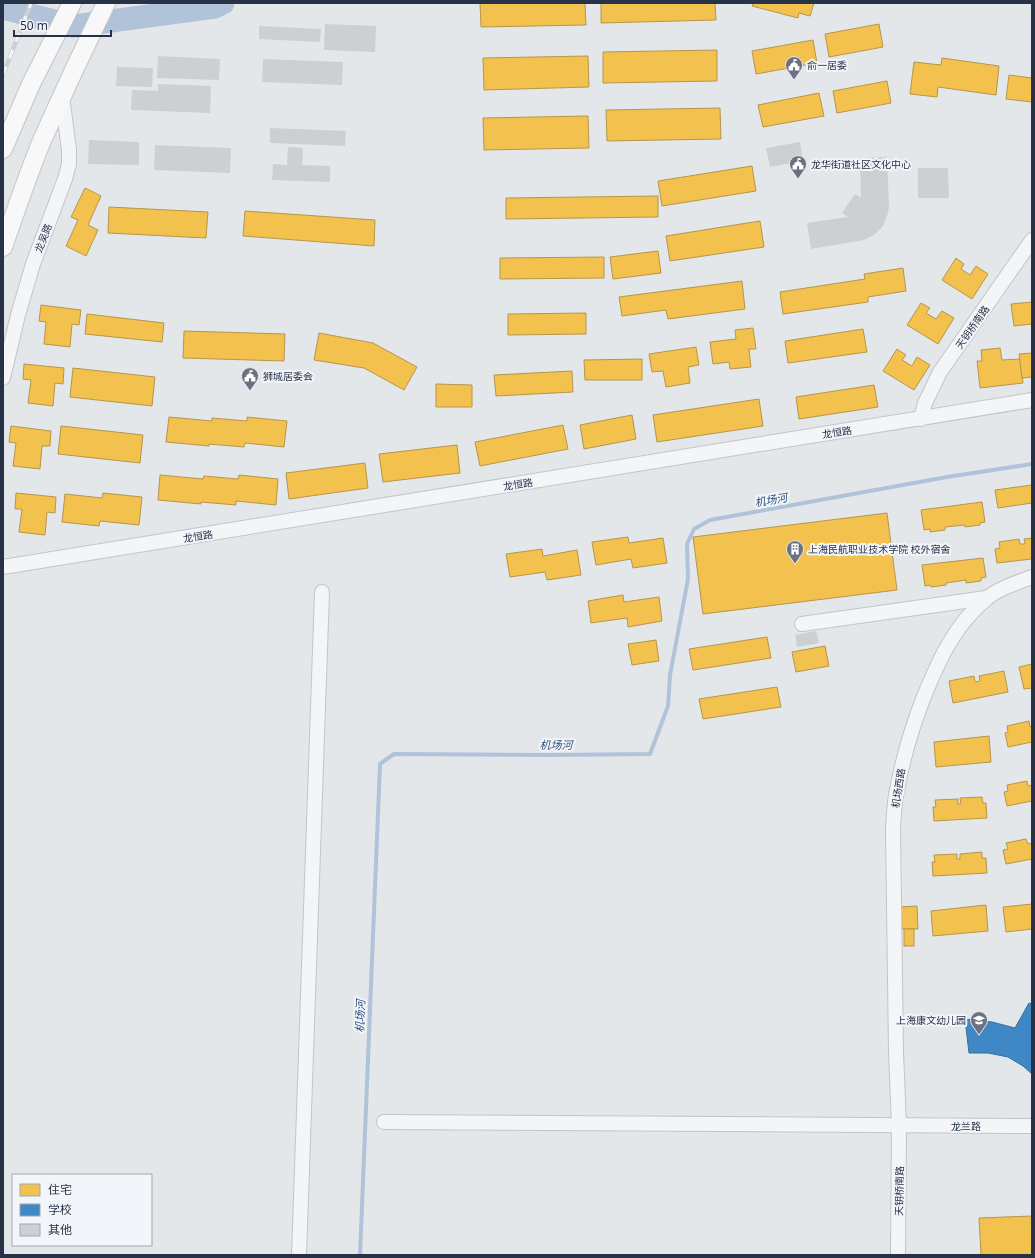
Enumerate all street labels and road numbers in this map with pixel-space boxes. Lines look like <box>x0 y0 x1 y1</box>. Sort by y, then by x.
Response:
street label: 龙吴路 <box>31 221 55 255</box>
street label: 天钥桥南路 <box>952 303 992 351</box>
street label: 龙恒路 <box>821 423 853 441</box>
street label: 龙恒路 <box>502 475 534 493</box>
street label: 龙恒路 <box>182 527 214 545</box>
street label: 机场西路 <box>888 767 908 809</box>
street label: 龙兰路 <box>951 1119 981 1133</box>
street label: 天钥桥南路 <box>892 1166 906 1216</box>

